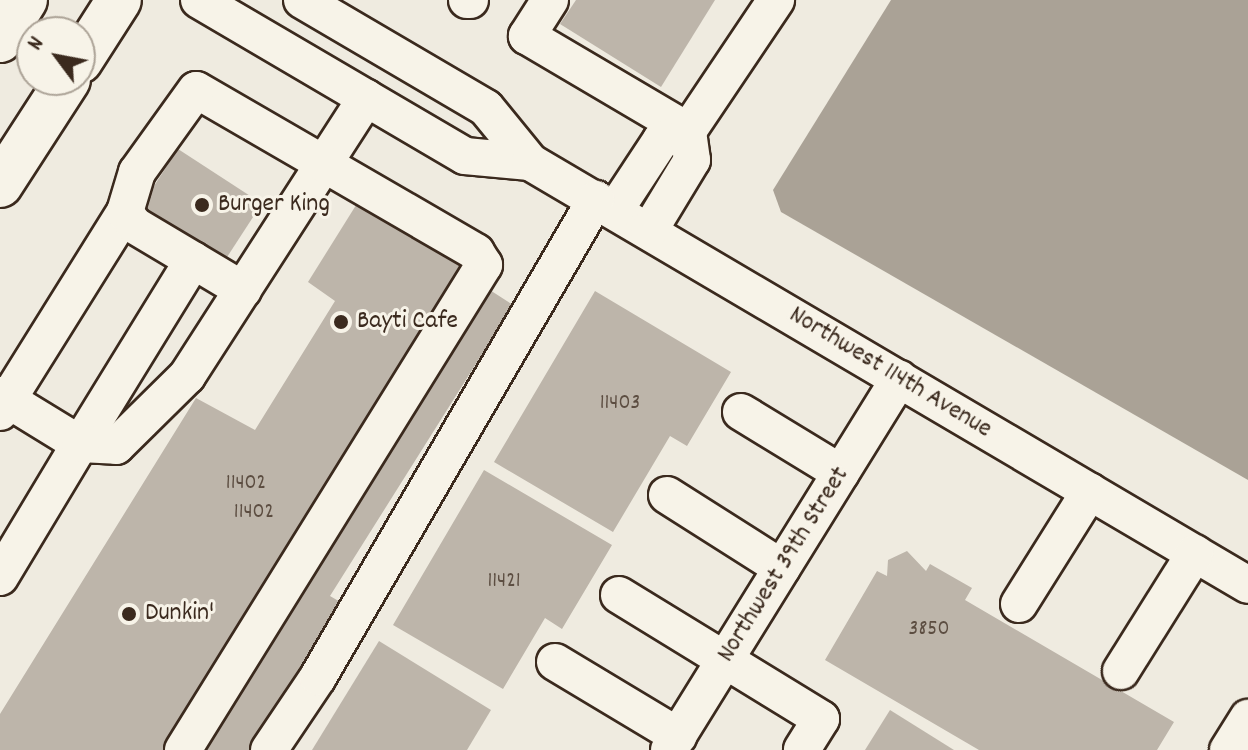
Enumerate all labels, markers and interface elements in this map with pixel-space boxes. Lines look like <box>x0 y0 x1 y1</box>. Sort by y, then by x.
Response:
north arrow <box>16 16 96 96</box>
text: N <box>21 31 53 57</box>
place label: Burger King <box>218 189 330 221</box>
marker: Burger King <box>193 196 211 214</box>
street label: Northwest 114th Avenue <box>783 300 997 446</box>
place label: Bayti Cafe <box>357 306 458 338</box>
marker: Bayti Cafe <box>332 313 350 331</box>
house number: 11403 <box>600 391 640 417</box>
street label: Northwest 39th Street <box>711 462 857 668</box>
house number: 11402 <box>226 471 266 497</box>
house number: 11402 <box>234 500 274 526</box>
house number: 11421 <box>487 569 521 595</box>
place label: Dunkin' <box>145 598 214 630</box>
marker: Dunkin' <box>120 605 138 623</box>
house number: 3850 <box>909 617 949 643</box>

